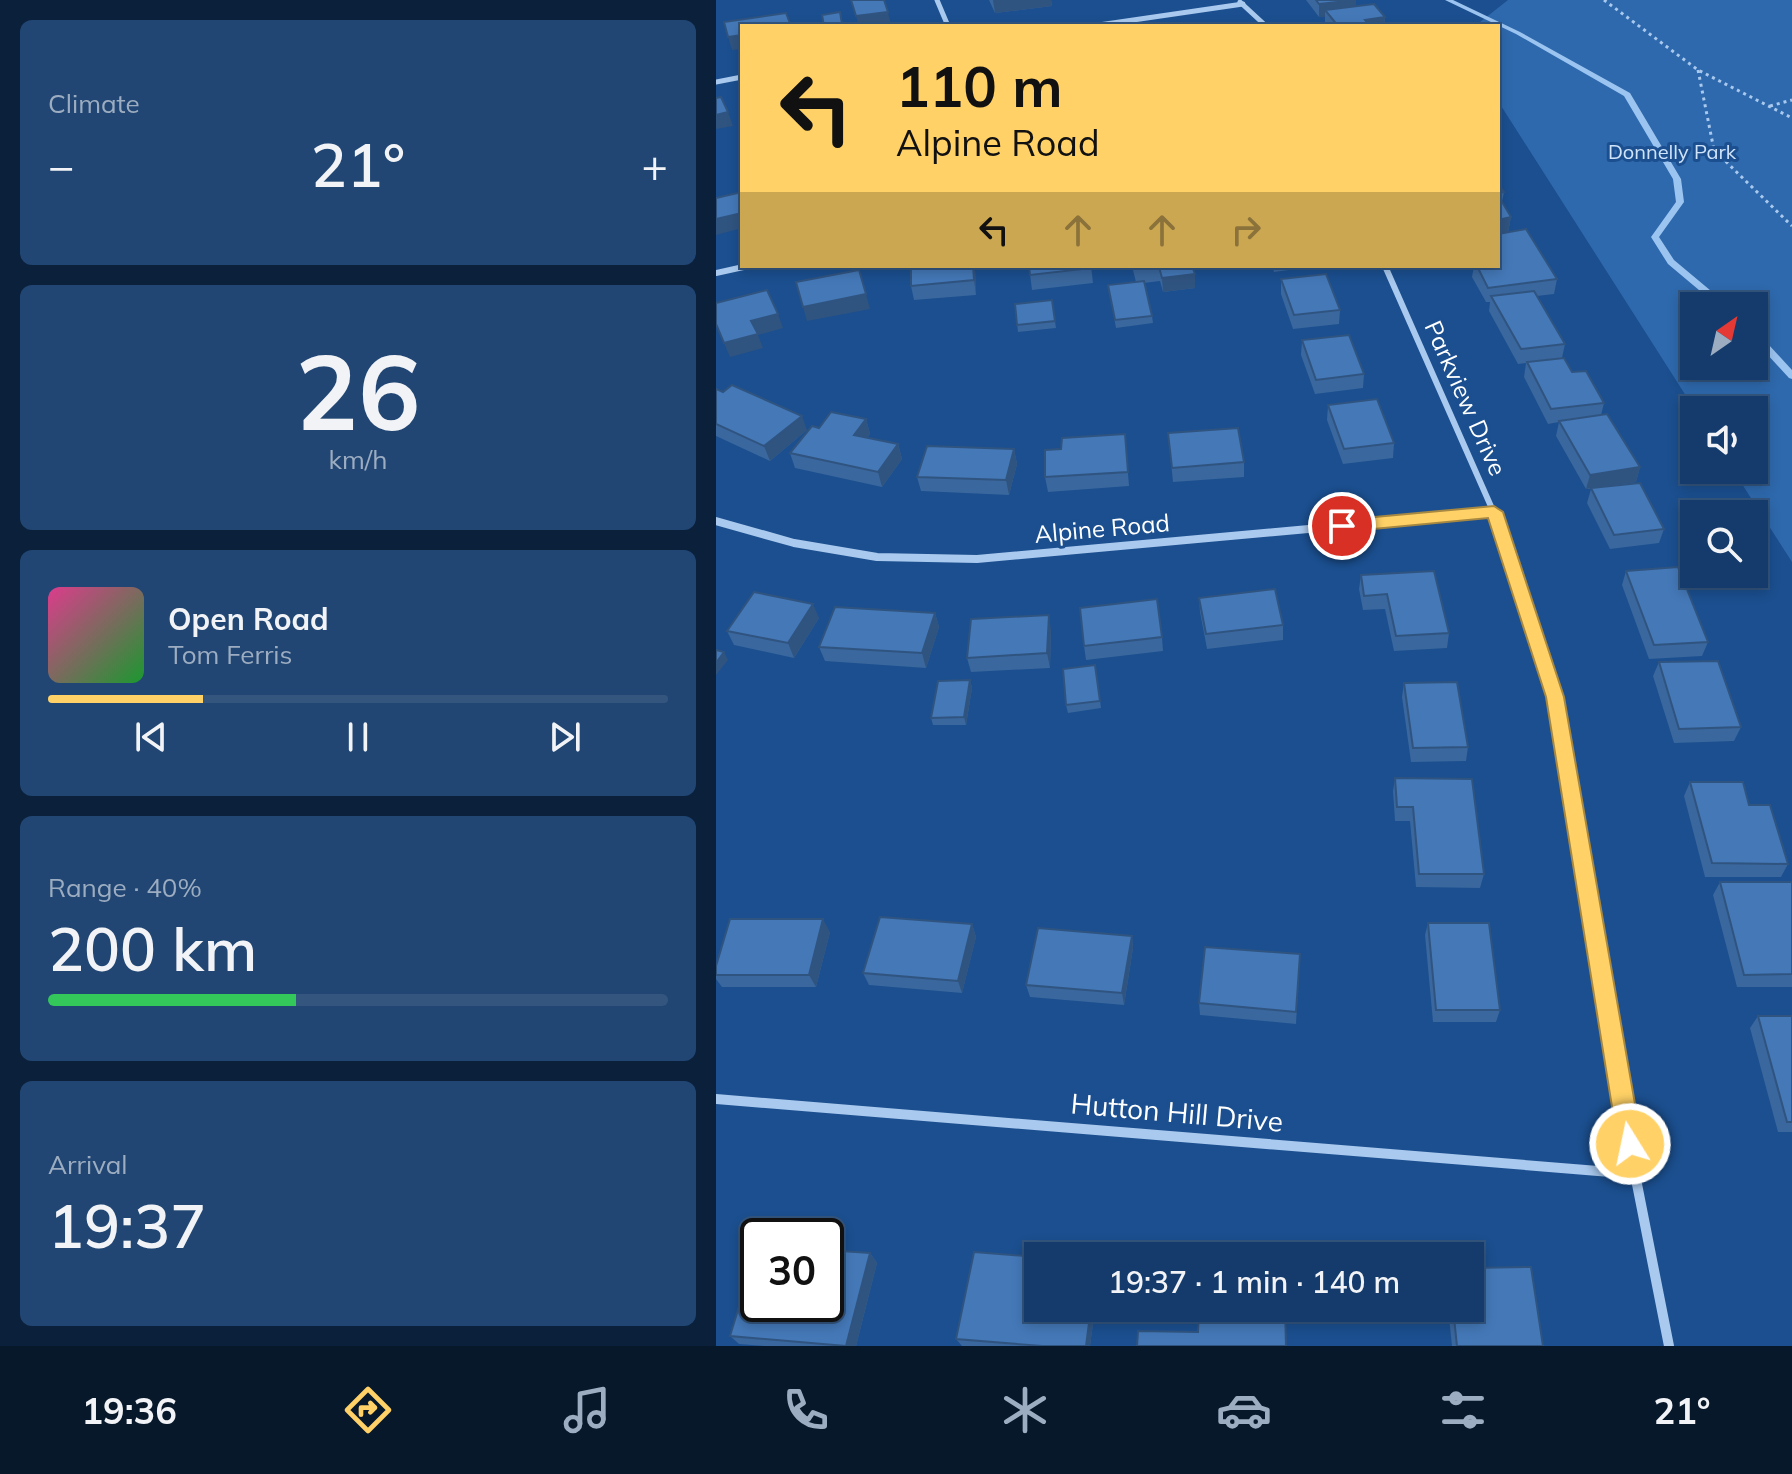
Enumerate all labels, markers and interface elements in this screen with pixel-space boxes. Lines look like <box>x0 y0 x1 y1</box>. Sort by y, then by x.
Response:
text: 110 m <box>896 51 1063 121</box>
icon: left <box>764 56 868 160</box>
text: Climate <box>48 87 140 120</box>
text: Alpine Road <box>896 120 1100 165</box>
text: 21° <box>311 127 405 202</box>
text: − <box>48 138 74 193</box>
text: + <box>642 138 668 193</box>
park label: Donnelly Park <box>1608 139 1737 164</box>
icon: left <box>972 208 1016 252</box>
icon: ahead <box>1056 208 1100 252</box>
icon: ahead <box>1140 208 1184 252</box>
icon: right <box>1224 208 1268 252</box>
north arrow <box>1680 292 1768 380</box>
map controls <box>1680 292 1768 588</box>
street label: Parkview Drive <box>1418 316 1514 480</box>
text: 26 <box>296 325 420 456</box>
button: sound <box>1680 396 1768 484</box>
text: km/h <box>329 443 387 476</box>
pin <box>1308 492 1376 560</box>
button: search <box>1680 500 1768 588</box>
icon: arrive <box>1320 504 1364 548</box>
street label: Alpine Road <box>1033 507 1171 549</box>
text: Open Road <box>168 600 329 638</box>
text: Tom Ferris <box>168 638 292 671</box>
icon: previous <box>129 715 173 759</box>
icon: pause <box>336 715 380 759</box>
icon: next <box>543 715 587 759</box>
text: Range · 40% <box>48 871 202 904</box>
text: 200 km <box>48 911 257 986</box>
street label: Hutton Hill Drive <box>1069 1085 1285 1139</box>
position arrow <box>1588 1102 1672 1186</box>
text: Arrival <box>48 1148 128 1181</box>
text: 19:37 <box>48 1188 206 1263</box>
speed limit sign: 30 <box>740 1218 844 1322</box>
text: 19:37 · 1 min · 140 m <box>1108 1263 1400 1301</box>
icon: directions <box>340 1382 396 1438</box>
icon: music <box>559 1382 615 1438</box>
icon: phone <box>778 1382 834 1438</box>
icon: climate <box>997 1382 1053 1438</box>
icon: car <box>1216 1382 1272 1438</box>
icon: filters <box>1435 1382 1491 1438</box>
text: 19:36 <box>81 1388 177 1433</box>
text: 21° <box>1654 1388 1710 1433</box>

